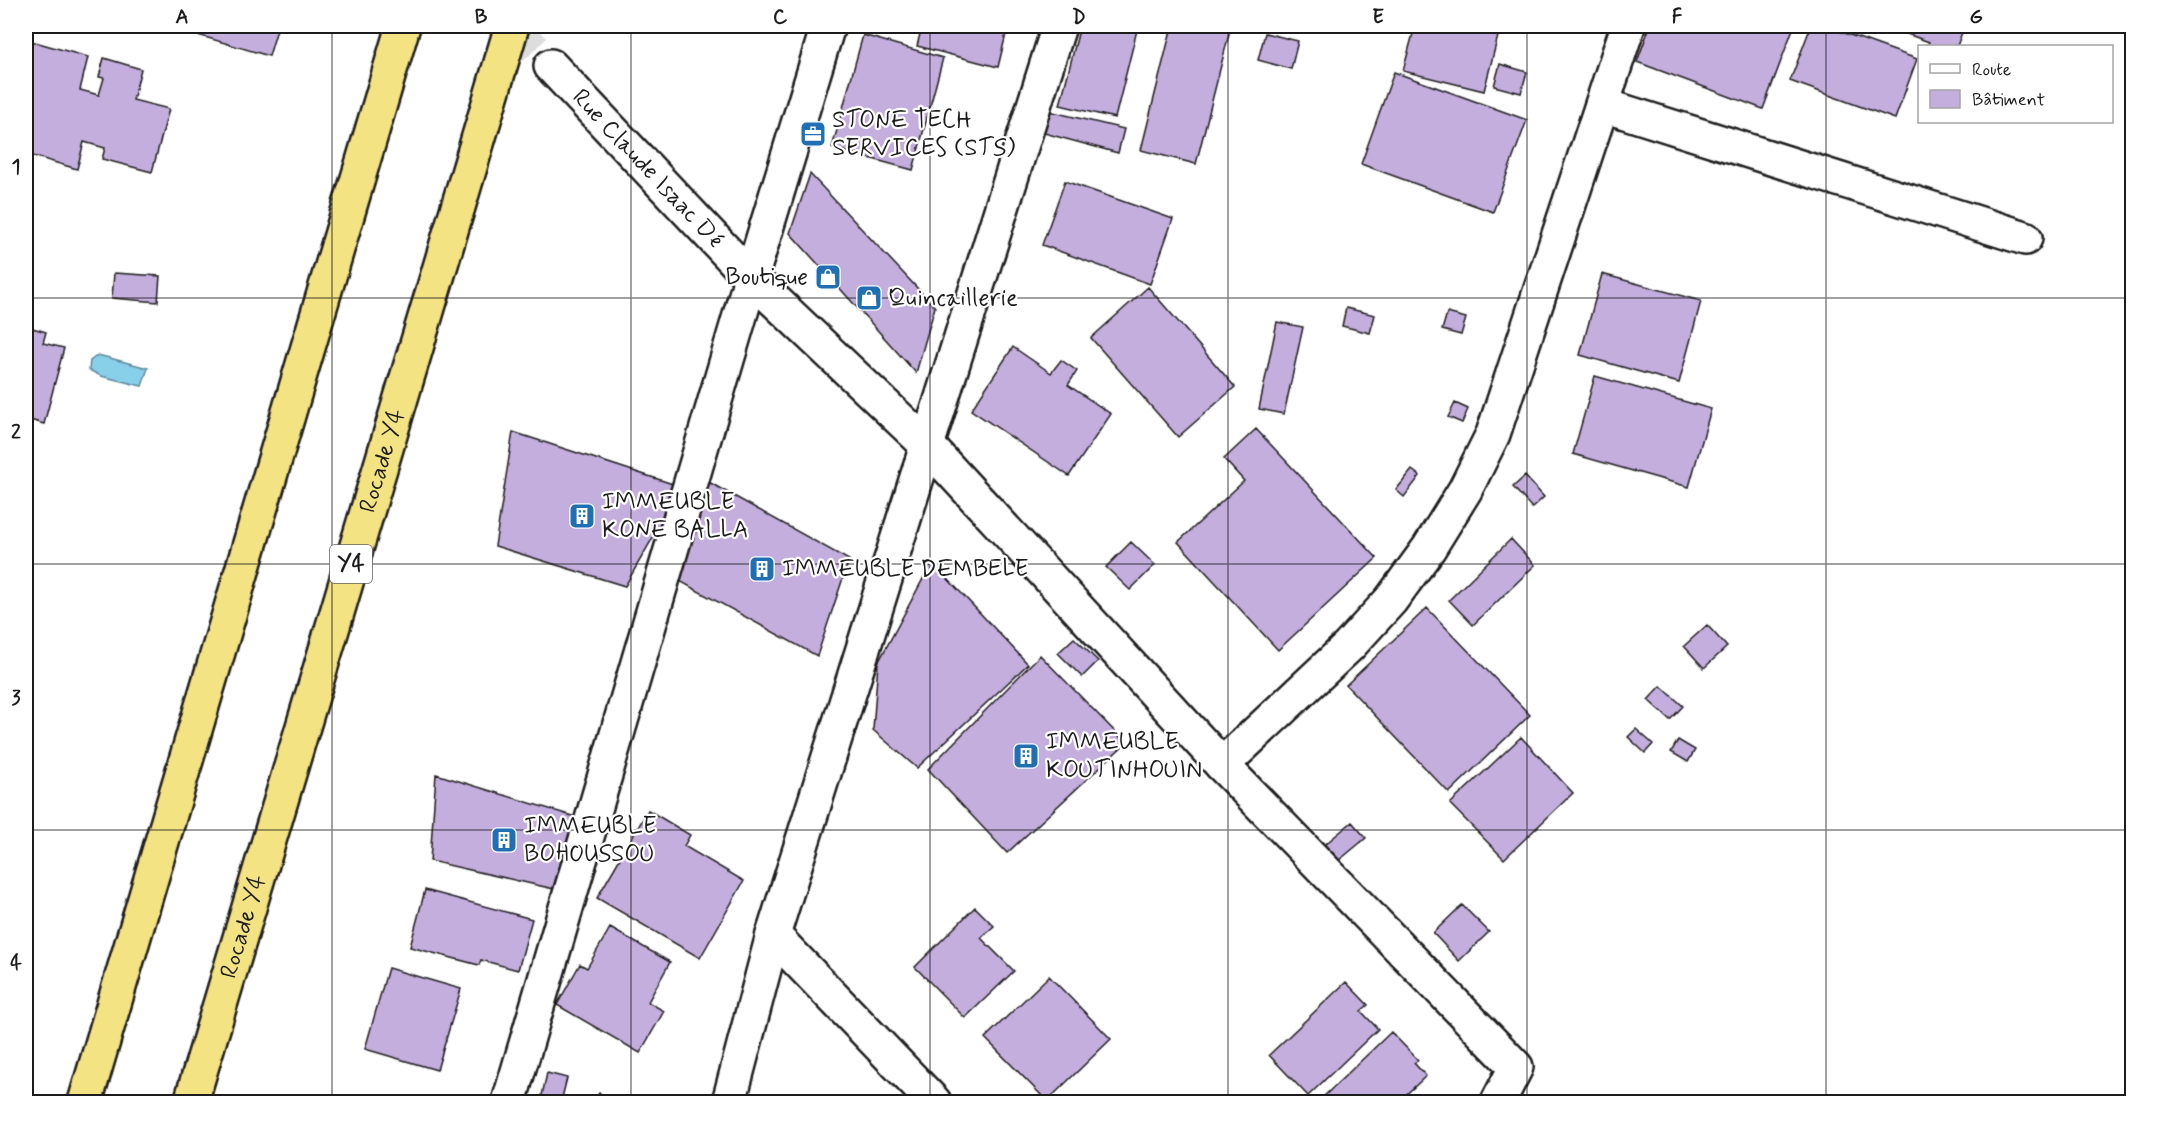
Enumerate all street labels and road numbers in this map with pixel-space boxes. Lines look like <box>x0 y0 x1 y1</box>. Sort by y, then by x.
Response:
street label: Rue Claude Isaac Dé <box>565 82 731 255</box>
street label: Rocade Y4 <box>352 405 412 517</box>
road number: Y4 <box>330 545 372 583</box>
street label: Rocade Y4 <box>213 871 273 982</box>

